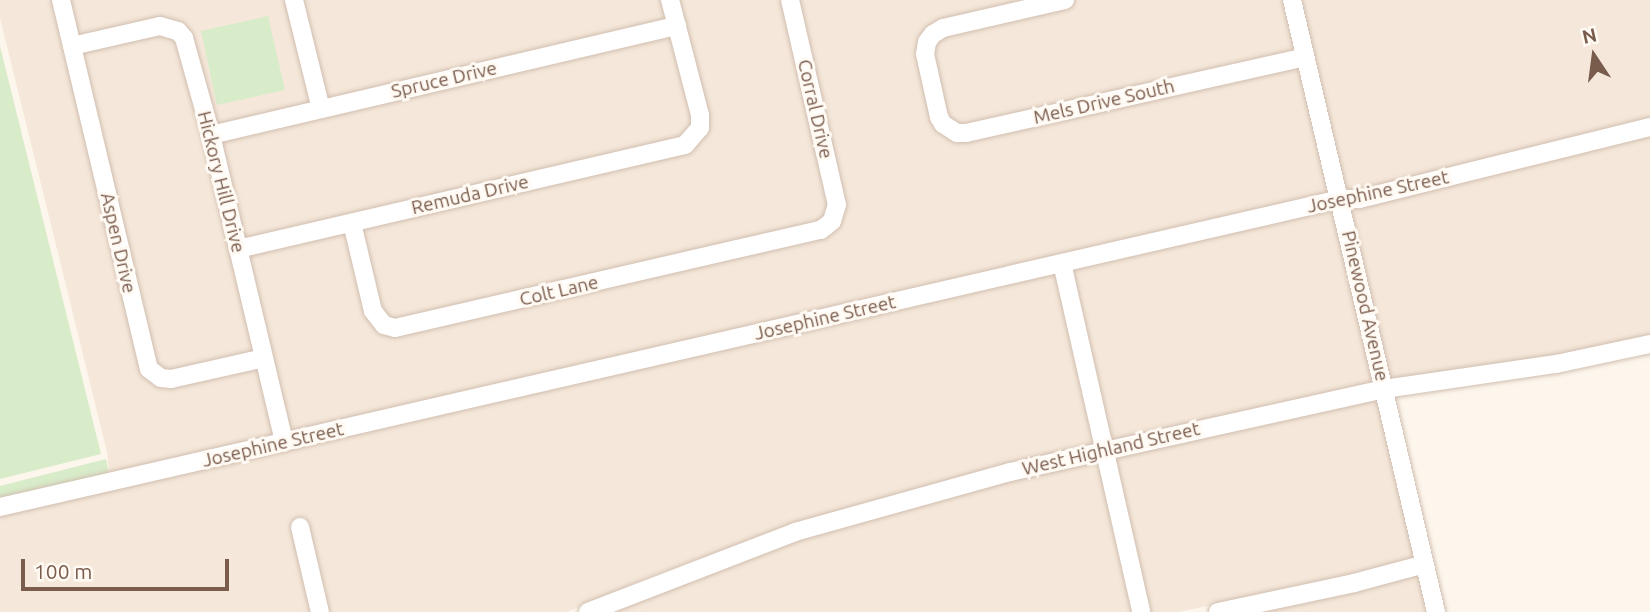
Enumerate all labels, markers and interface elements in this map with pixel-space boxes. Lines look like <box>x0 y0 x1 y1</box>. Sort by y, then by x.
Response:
north arrow <box>1559 21 1629 91</box>
text: N <box>1580 23 1599 48</box>
street label: Spruce Drive <box>389 57 499 103</box>
street label: Corral Drive <box>793 57 837 161</box>
street label: Mels Drive South <box>1031 75 1177 129</box>
street label: Hickory Hill Drive <box>192 109 250 255</box>
street label: Josephine Street <box>1305 166 1451 218</box>
street label: Remuda Drive <box>409 170 531 220</box>
street label: Aspen Drive <box>95 190 141 296</box>
street label: Pinewood Avenue <box>1337 229 1393 383</box>
street label: Colt Lane <box>517 271 601 311</box>
street label: Josephine Street <box>752 291 898 345</box>
street label: West Highland Street <box>1020 417 1202 481</box>
street label: Josephine Street <box>200 418 346 472</box>
scale bar <box>24 546 233 590</box>
text: 100 m <box>34 559 92 583</box>

